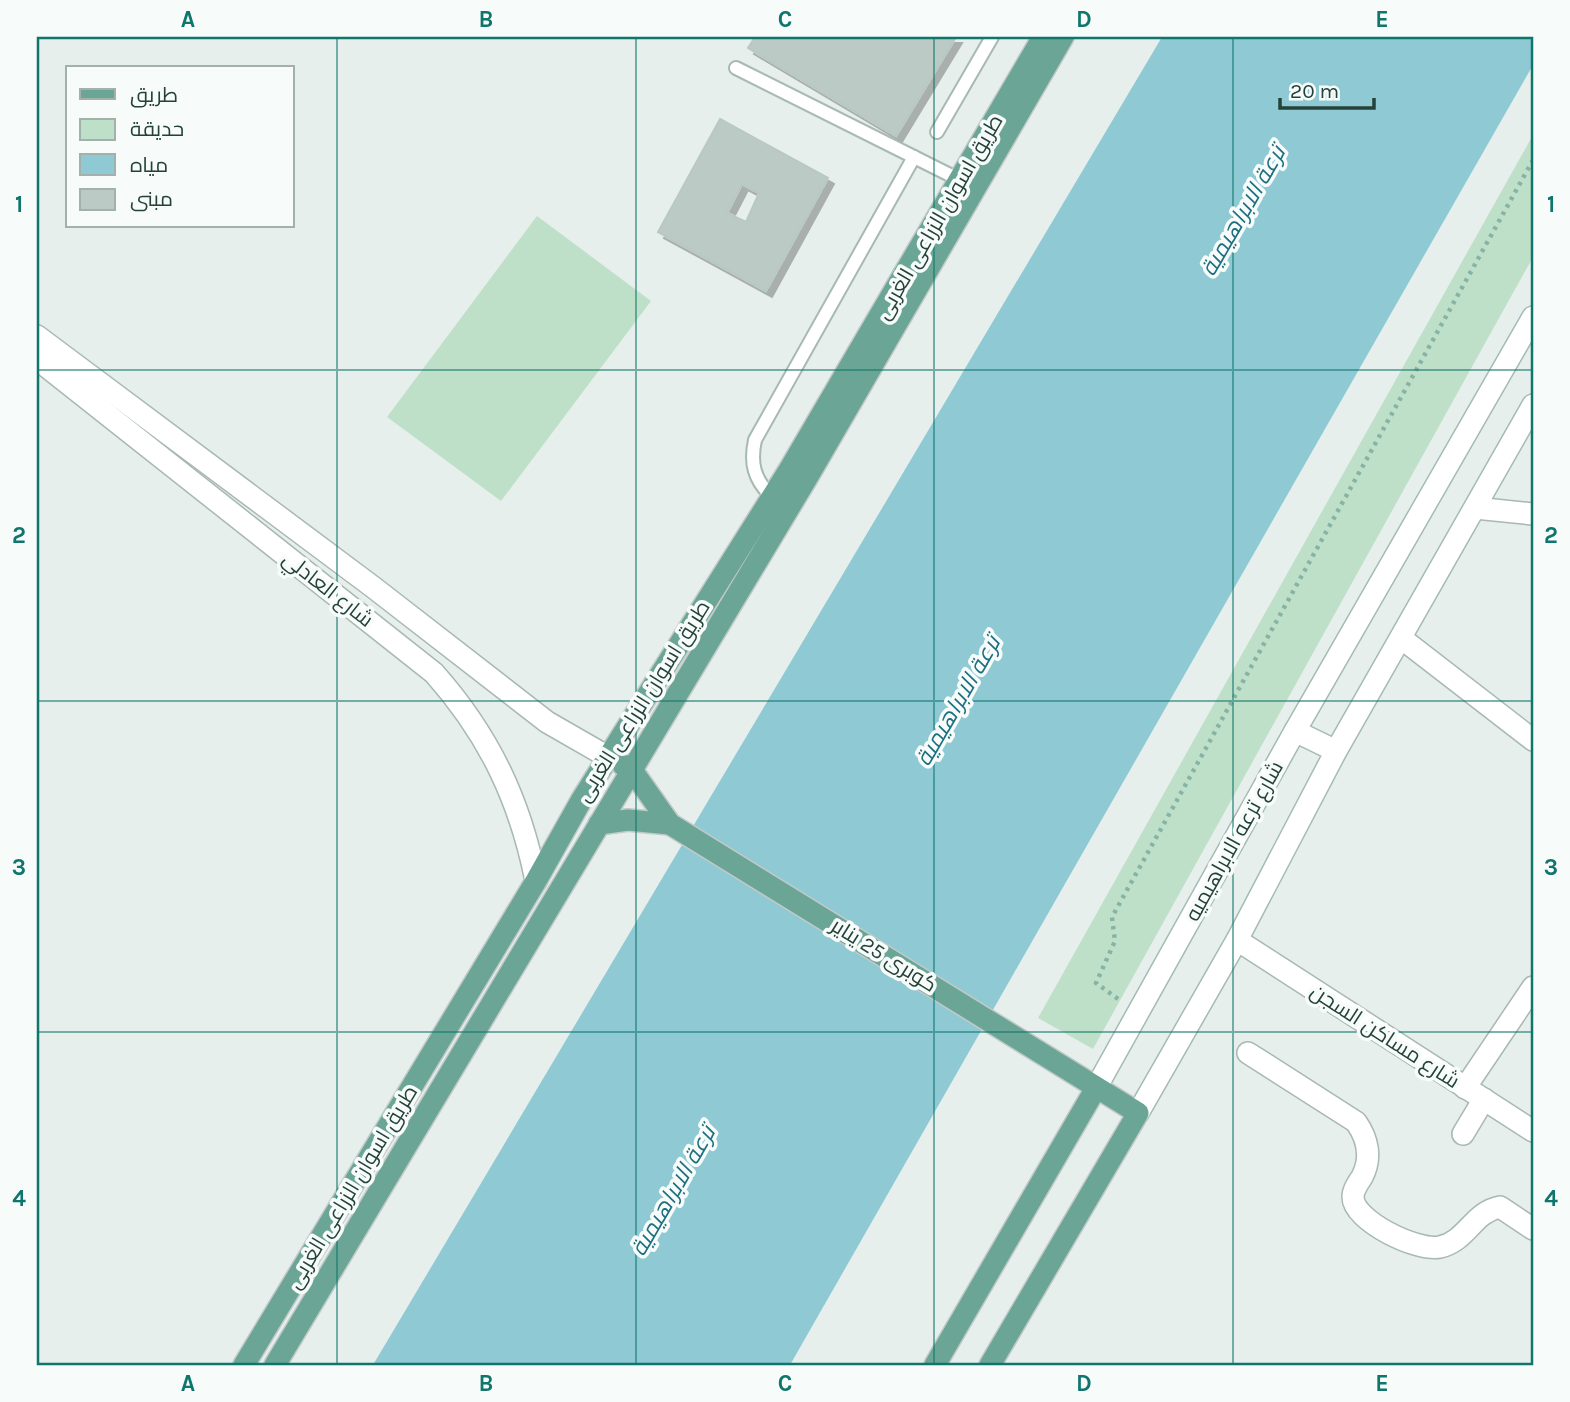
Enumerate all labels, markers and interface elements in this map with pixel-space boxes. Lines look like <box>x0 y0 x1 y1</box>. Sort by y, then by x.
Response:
text: A <box>181 6 195 33</box>
text: B <box>479 6 493 33</box>
text: C <box>778 6 792 33</box>
text: D <box>1076 6 1092 33</box>
text: E <box>1375 6 1389 33</box>
legend <box>66 66 294 228</box>
scale bar <box>1280 66 1374 110</box>
text: 20 m <box>1290 79 1339 103</box>
text: طريق <box>130 83 178 108</box>
street label: طريق اسوان الزراعى الغربى <box>870 110 1008 324</box>
text: حديقة <box>130 117 184 141</box>
water label: ترعة الابراهيمية <box>1195 138 1293 281</box>
text: مياه <box>130 153 168 177</box>
text: مبنى <box>130 187 173 212</box>
text: 1 <box>15 191 23 218</box>
text: 1 <box>1547 191 1555 218</box>
text: 2 <box>12 522 26 549</box>
text: 2 <box>1544 522 1558 549</box>
street label: شارع العادلي <box>276 546 378 635</box>
street label: طريق اسوان الزراعى الغربى <box>571 596 716 807</box>
water label: ترعة الابراهيمية <box>910 628 1008 771</box>
street label: شارع ترعه الابراهيميه <box>1180 757 1290 926</box>
text: 3 <box>12 854 26 881</box>
text: 3 <box>1544 854 1558 881</box>
street label: كوبرى 25 يناير <box>825 913 941 998</box>
street label: شارع مساكن السجن <box>1305 979 1464 1095</box>
street label: طريق اسوان الزراعى الغربى <box>282 1081 423 1294</box>
water label: ترعة الابراهيمية <box>625 1118 723 1261</box>
text: 4 <box>12 1185 26 1212</box>
text: 4 <box>1544 1185 1558 1212</box>
text: A <box>181 1370 195 1397</box>
text: B <box>479 1370 493 1397</box>
text: C <box>778 1370 792 1397</box>
text: D <box>1076 1370 1092 1397</box>
text: E <box>1375 1370 1389 1397</box>

